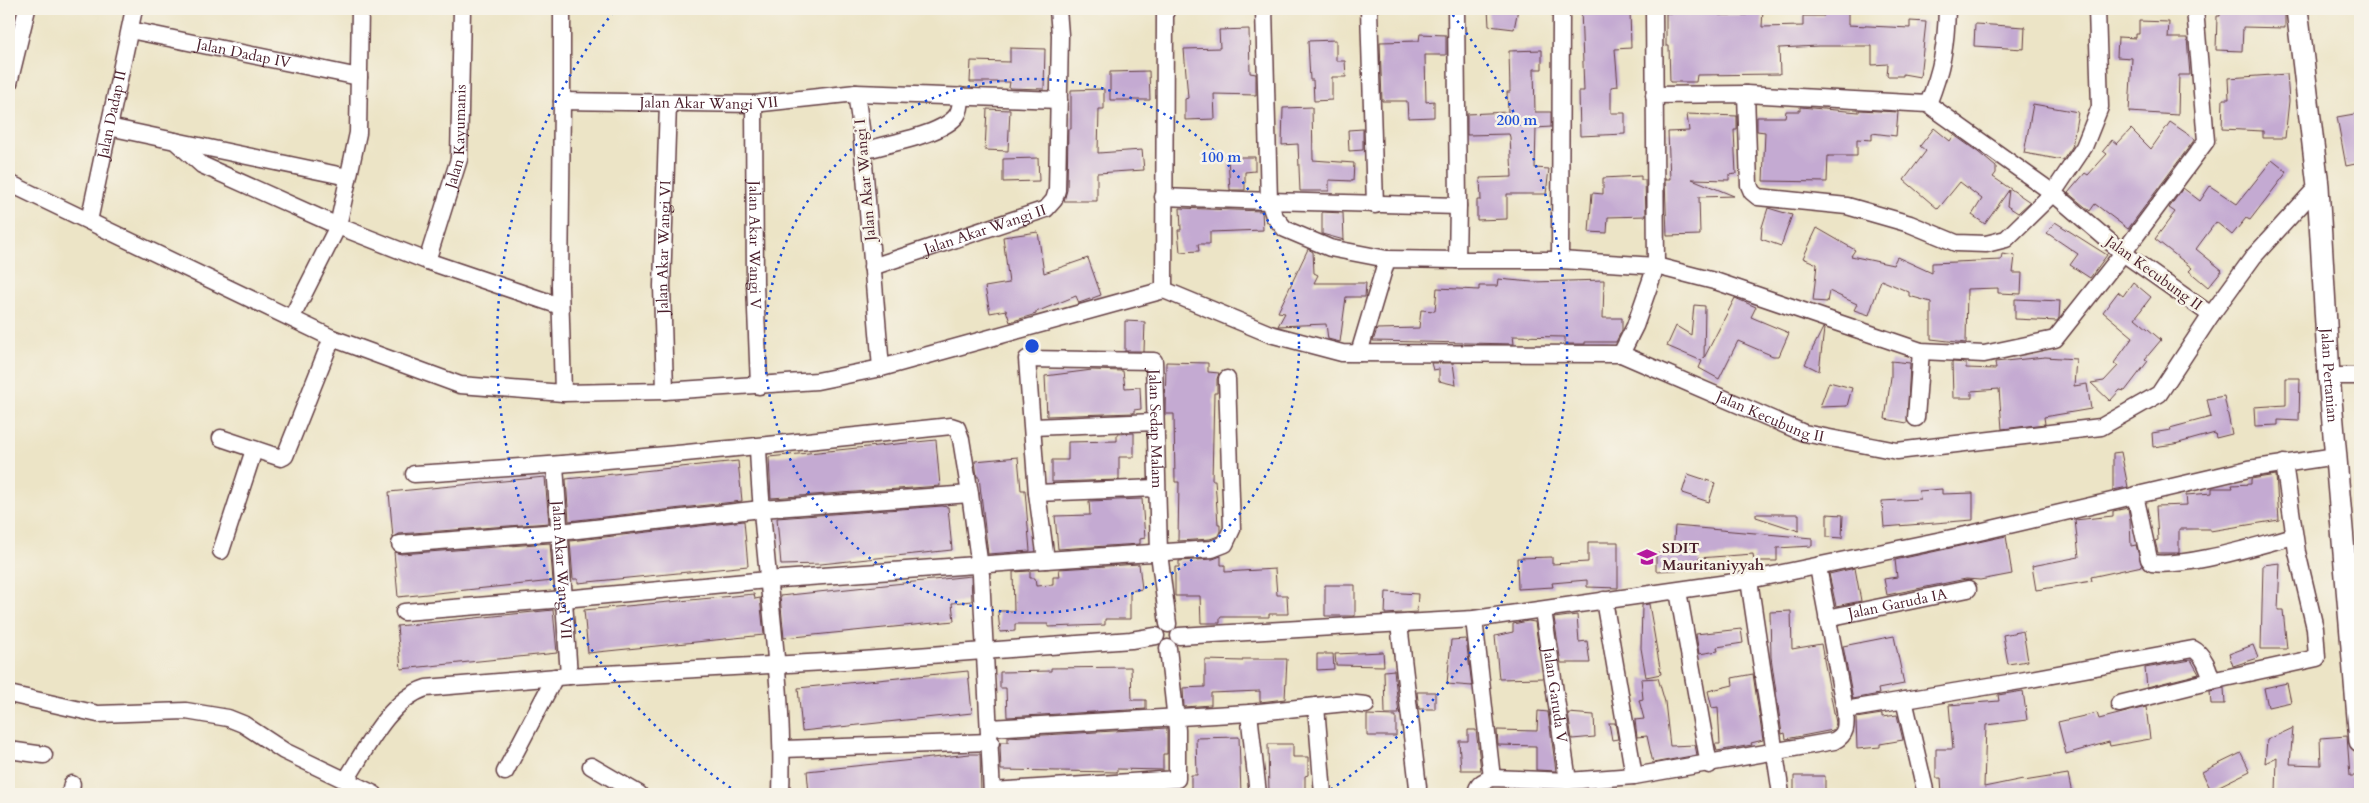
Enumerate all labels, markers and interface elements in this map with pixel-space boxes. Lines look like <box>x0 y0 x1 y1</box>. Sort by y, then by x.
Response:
street label: Jalan Dadap IV <box>193 33 293 73</box>
street label: Jalan Dadap II <box>92 68 131 162</box>
street label: Jalan Kayumanis <box>440 84 470 193</box>
street label: Jalan Akar Wangi VII <box>637 91 779 114</box>
text: 200 m <box>1497 110 1538 130</box>
street label: Jalan Akar Wangi I <box>850 118 880 244</box>
text: 100 m <box>1201 147 1242 167</box>
street label: Jalan Akar Wangi V <box>744 179 766 310</box>
street label: Jalan Akar Wangi VI <box>652 180 675 316</box>
street label: Jalan Akar Wangi II <box>919 200 1049 260</box>
street label: Jalan Kecubung II <box>2100 230 2206 315</box>
street label: Jalan Pertanian <box>2316 326 2343 424</box>
centre of rings <box>1023 337 1041 355</box>
street label: Jalan Sedap Malam <box>1144 367 1167 489</box>
street label: Jalan Kecubung II <box>1711 386 1826 447</box>
street label: Jalan Akar Wangi VII <box>547 498 577 640</box>
place label: SDIT Mauritaniyyah <box>1662 538 1765 575</box>
school or university icon: SDIT Mauritaniyyah <box>1636 546 1658 568</box>
street label: Jalan Garuda IA <box>1844 583 1949 624</box>
street label: Jalan Garuda V <box>1538 644 1572 744</box>

